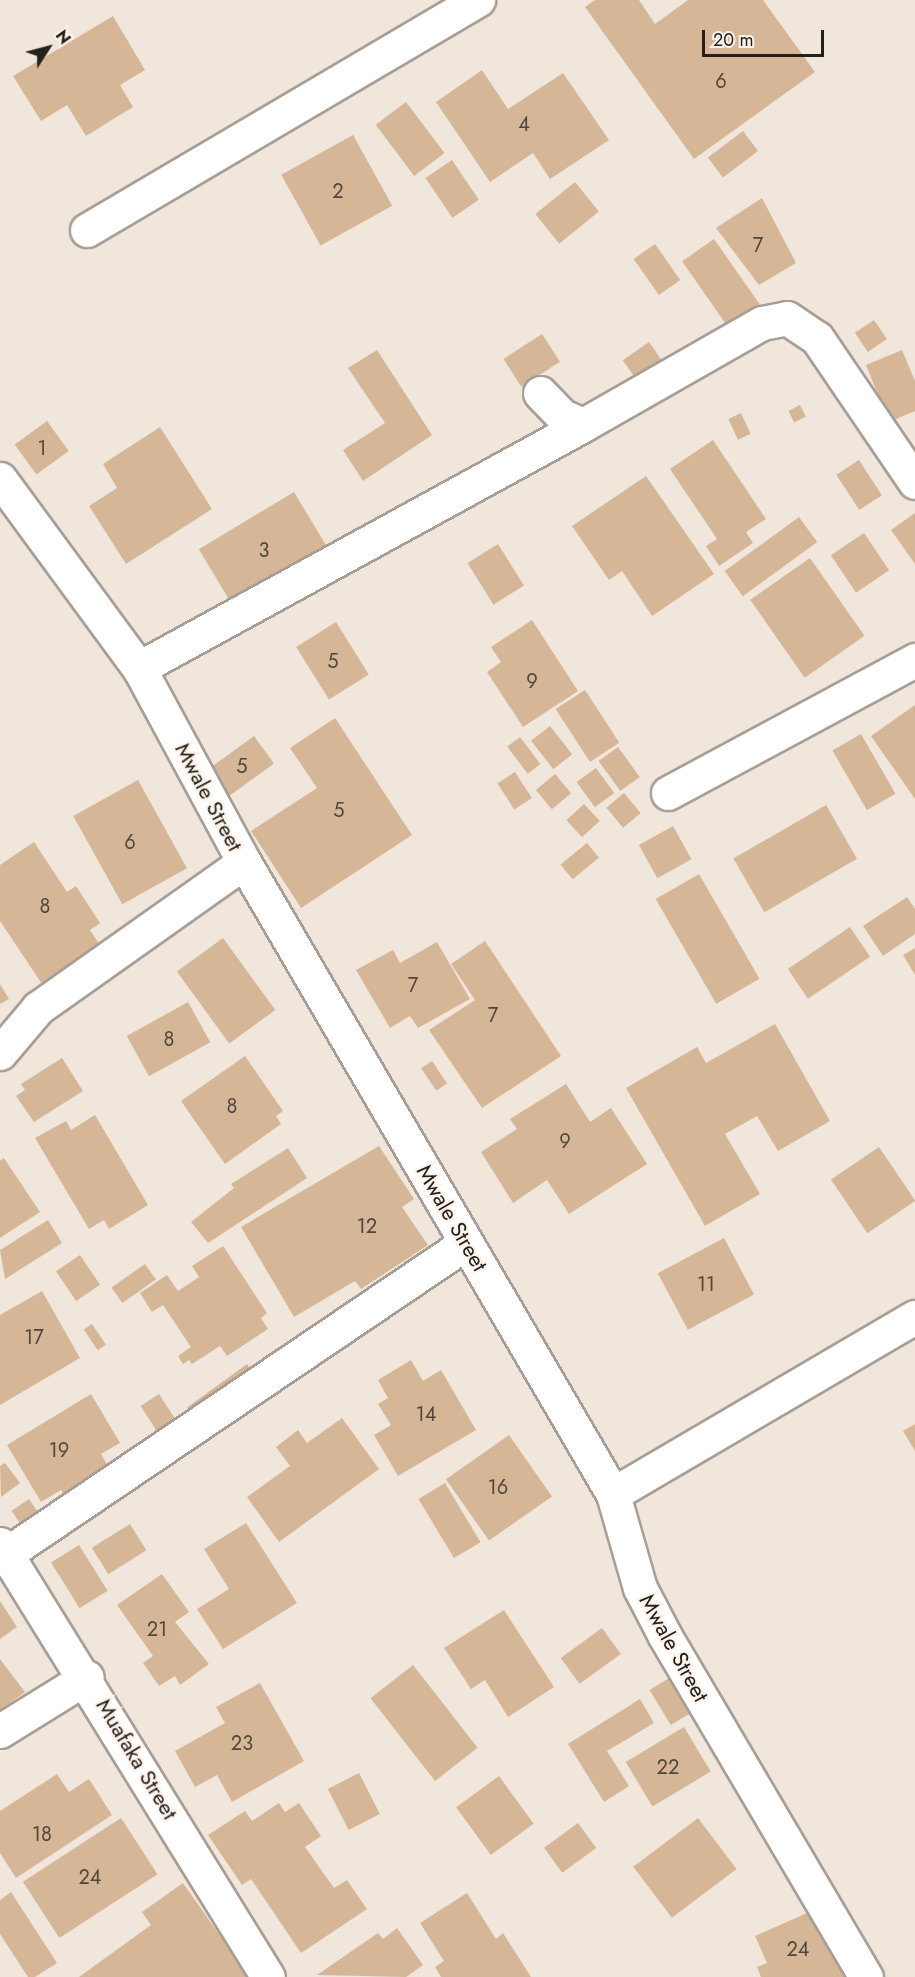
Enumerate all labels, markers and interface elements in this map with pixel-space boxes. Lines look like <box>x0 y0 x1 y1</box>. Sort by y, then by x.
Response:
north arrow <box>18 18 78 78</box>
scale bar <box>705 18 826 56</box>
text: N <box>50 25 76 49</box>
text: 20 m <box>713 27 753 53</box>
house number: 6 <box>715 69 727 93</box>
house number: 4 <box>518 112 530 136</box>
house number: 2 <box>332 179 344 203</box>
house number: 7 <box>753 233 763 257</box>
house number: 1 <box>38 436 46 460</box>
house number: 3 <box>259 538 269 562</box>
house number: 5 <box>327 649 339 673</box>
house number: 9 <box>526 669 538 693</box>
street label: Mwale Street <box>169 738 249 856</box>
house number: 5 <box>236 754 248 778</box>
house number: 5 <box>333 798 345 822</box>
house number: 6 <box>124 830 136 854</box>
house number: 8 <box>40 894 50 918</box>
house number: 7 <box>408 973 418 997</box>
house number: 7 <box>488 1003 498 1027</box>
house number: 8 <box>164 1027 174 1051</box>
house number: 8 <box>227 1094 237 1118</box>
house number: 9 <box>559 1129 571 1153</box>
street label: Mwale Street <box>411 1160 493 1276</box>
house number: 12 <box>357 1214 377 1238</box>
house number: 11 <box>697 1272 715 1296</box>
house number: 17 <box>24 1325 44 1349</box>
house number: 14 <box>416 1402 436 1426</box>
house number: 19 <box>49 1438 69 1462</box>
house number: 16 <box>488 1475 508 1499</box>
street label: Mwale Street <box>634 1590 714 1706</box>
house number: 21 <box>147 1617 167 1641</box>
street label: Muafaka Street <box>91 1694 183 1824</box>
house number: 23 <box>231 1731 253 1755</box>
house number: 22 <box>657 1755 679 1779</box>
house number: 18 <box>32 1822 52 1846</box>
house number: 24 <box>78 1865 102 1889</box>
house number: 24 <box>786 1937 810 1961</box>

